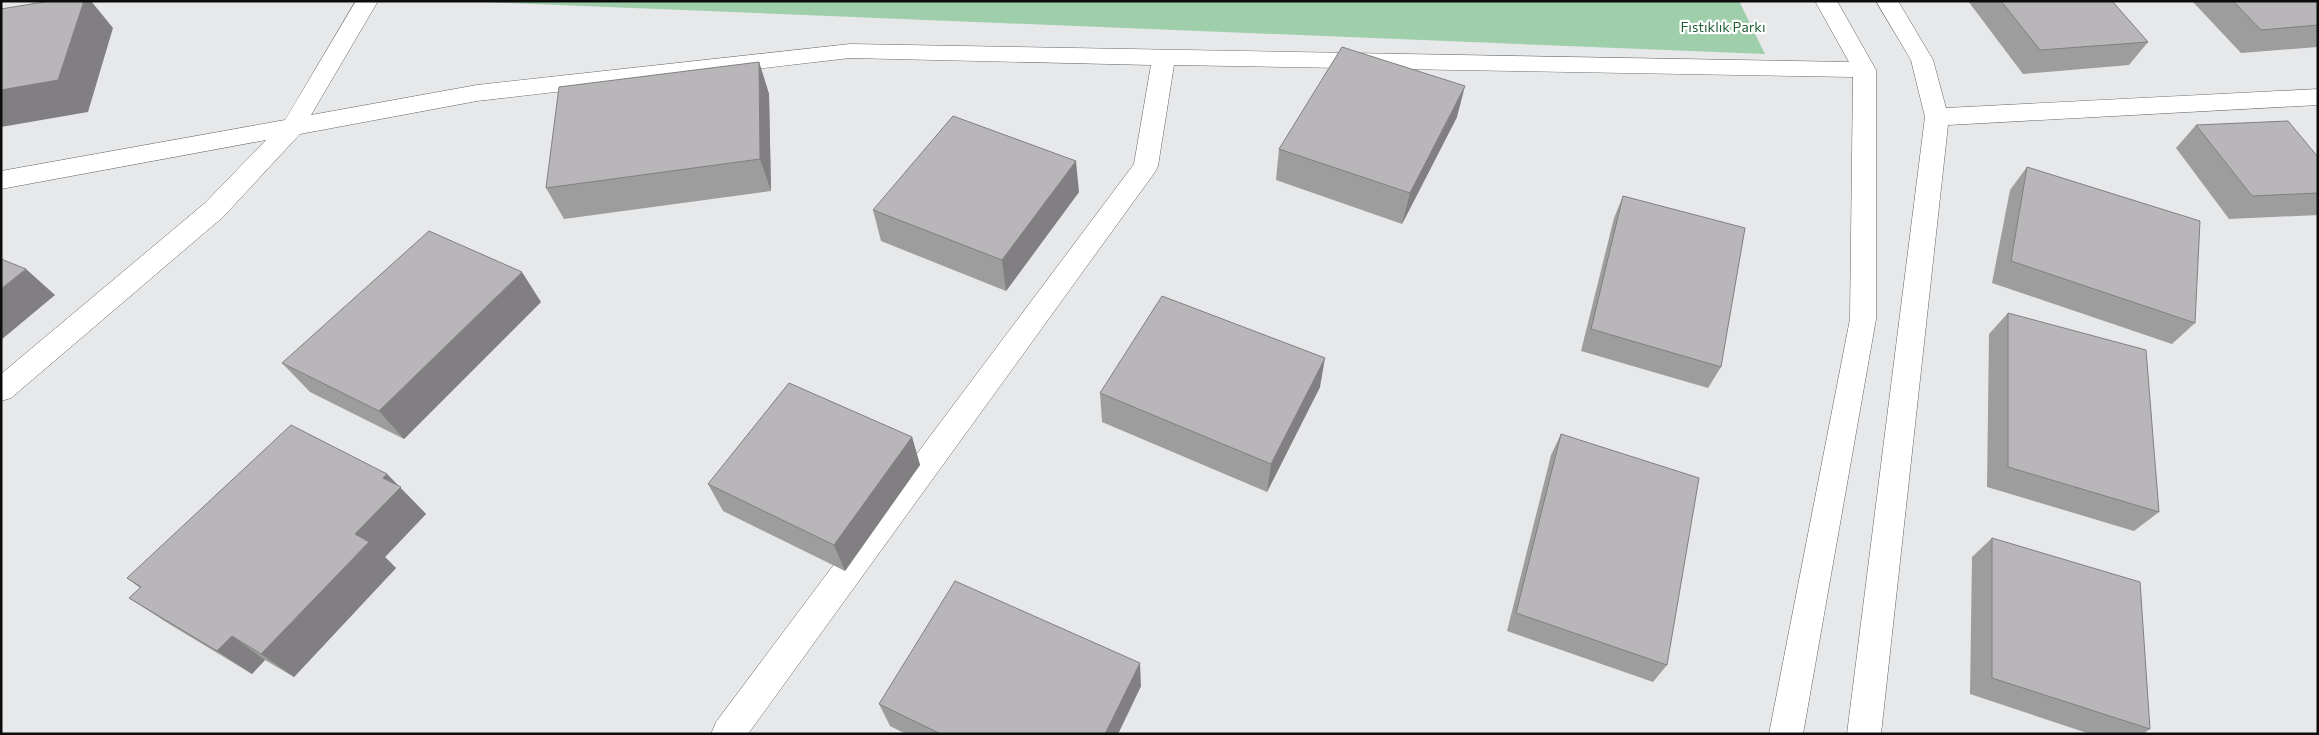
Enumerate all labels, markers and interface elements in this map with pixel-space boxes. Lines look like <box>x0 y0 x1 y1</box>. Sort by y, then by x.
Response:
park label: Fıstıklık Parkı <box>1681 18 1766 35</box>

